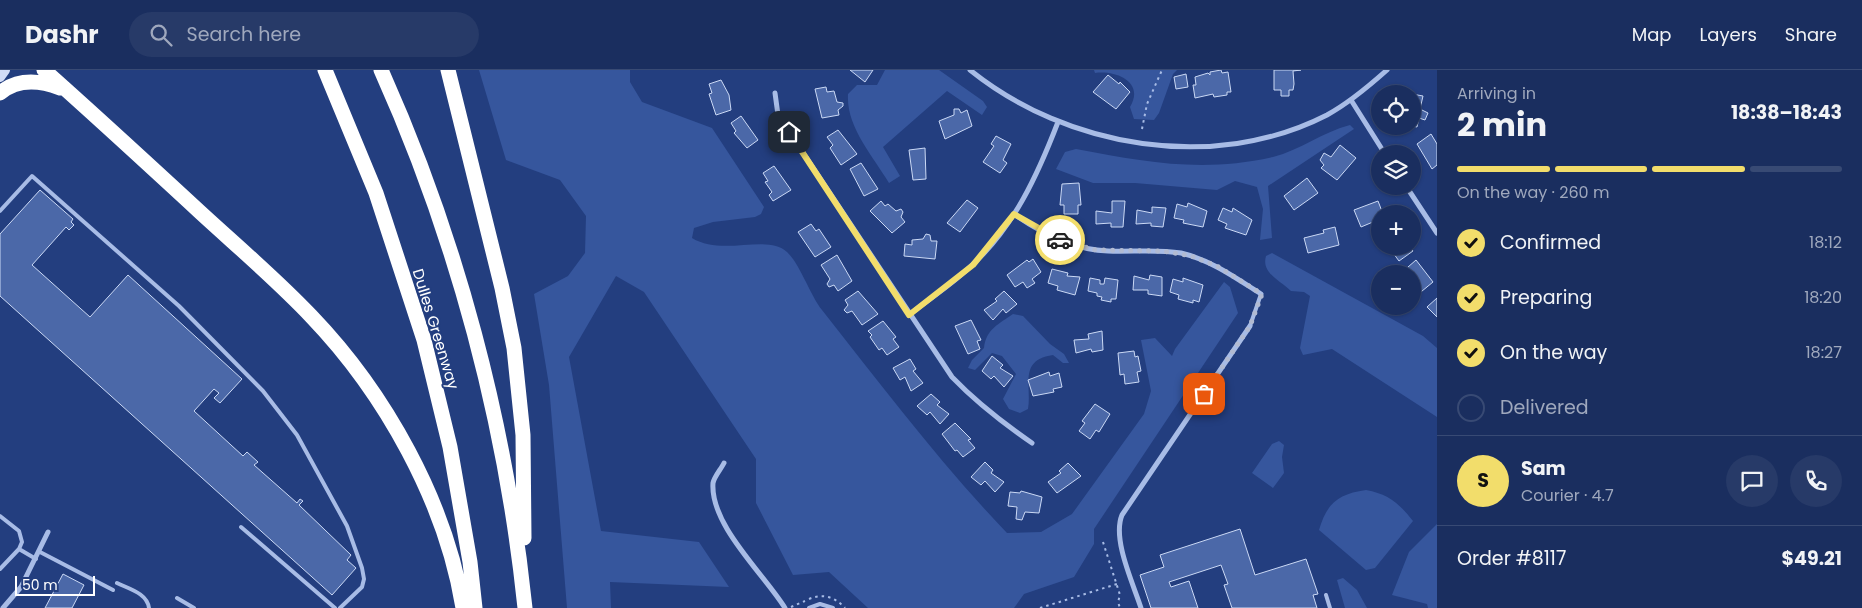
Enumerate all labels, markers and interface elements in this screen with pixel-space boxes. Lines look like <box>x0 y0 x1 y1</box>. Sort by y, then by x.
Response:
search box <box>129 12 479 57</box>
text: Dashr <box>25 18 99 51</box>
icon: search <box>147 21 175 49</box>
text: Search here <box>187 21 301 48</box>
text: Map <box>1632 22 1672 47</box>
text: Layers <box>1700 22 1757 47</box>
text: Share <box>1785 22 1837 47</box>
text: Arriving in <box>1457 82 1536 105</box>
map controls <box>1371 85 1421 315</box>
button: locate <box>1371 85 1421 135</box>
text: 18:38–18:43 <box>1731 99 1842 126</box>
text: 2 min <box>1457 102 1547 147</box>
pin <box>768 111 810 153</box>
icon: home <box>775 118 803 146</box>
button: layers <box>1371 145 1421 195</box>
text: On the way · 260 m <box>1457 181 1609 204</box>
button: + <box>1371 205 1421 255</box>
courier <box>1035 215 1085 265</box>
icon: car <box>1046 226 1074 254</box>
icon: check <box>1457 229 1485 257</box>
text: Confirmed <box>1500 229 1601 256</box>
text: 18:12 <box>1809 231 1842 254</box>
button: − <box>1371 265 1421 315</box>
street label: Dulles Greenway <box>408 266 464 392</box>
icon: check <box>1457 284 1485 312</box>
text: Preparing <box>1500 284 1592 311</box>
text: 18:20 <box>1804 286 1842 309</box>
icon: check <box>1457 339 1485 367</box>
text: On the way <box>1500 339 1607 366</box>
text: 18:27 <box>1805 341 1842 364</box>
pin <box>1183 373 1225 415</box>
icon: bag <box>1190 380 1218 408</box>
text: Delivered <box>1500 394 1589 421</box>
text: Sam <box>1521 455 1566 482</box>
button: chat <box>1726 455 1778 507</box>
button: phone <box>1790 455 1842 507</box>
text: S <box>1477 467 1489 494</box>
text: Courier · 4.7 <box>1521 484 1614 507</box>
text: Order #8117 <box>1457 545 1566 572</box>
text: $49.21 <box>1782 545 1842 572</box>
scale bar <box>15 573 95 596</box>
text: 50 m <box>22 575 58 595</box>

